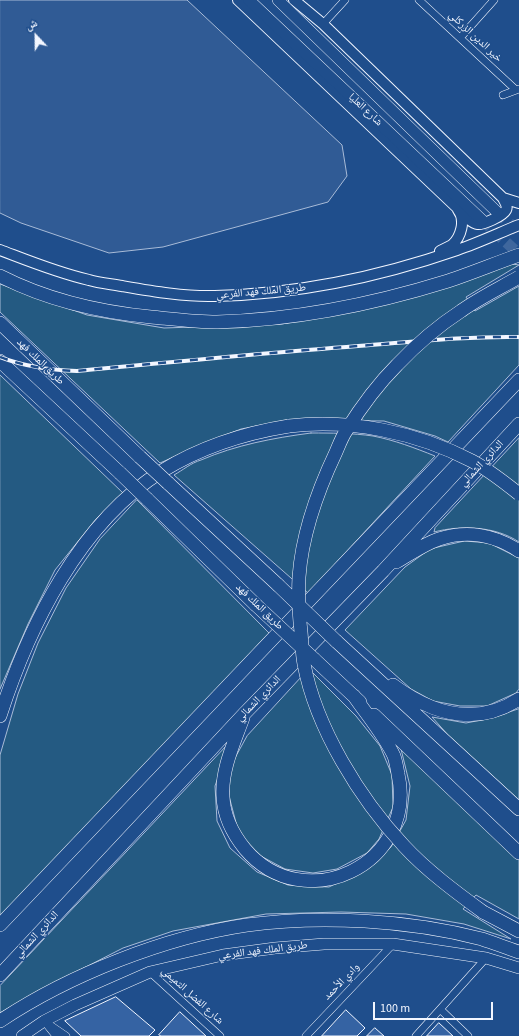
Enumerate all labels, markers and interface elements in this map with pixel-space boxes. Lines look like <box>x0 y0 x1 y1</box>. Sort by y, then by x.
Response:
street label: خير الدين الزركلي <box>445 9 505 65</box>
text: ش <box>23 15 40 34</box>
north arrow <box>16 16 56 56</box>
street label: شارع العليا <box>345 91 385 129</box>
street label: طريق الملك فهد الفرعي <box>215 281 307 303</box>
street label: طريق الملك فهد <box>13 336 67 388</box>
street label: الدائري الشمالي <box>457 438 507 490</box>
street label: طريق الملك فهد <box>232 581 286 633</box>
street label: الدائري الشمالي <box>234 673 284 725</box>
street label: الدائري الشمالي <box>12 909 62 961</box>
street label: طريق الملك فهد الفرعي <box>217 939 309 963</box>
street label: وادي الأحمد <box>321 961 363 1003</box>
street label: شارع الفضل التميمي <box>158 965 226 1027</box>
scale bar <box>375 994 495 1020</box>
text: 100 m <box>380 1000 410 1017</box>

